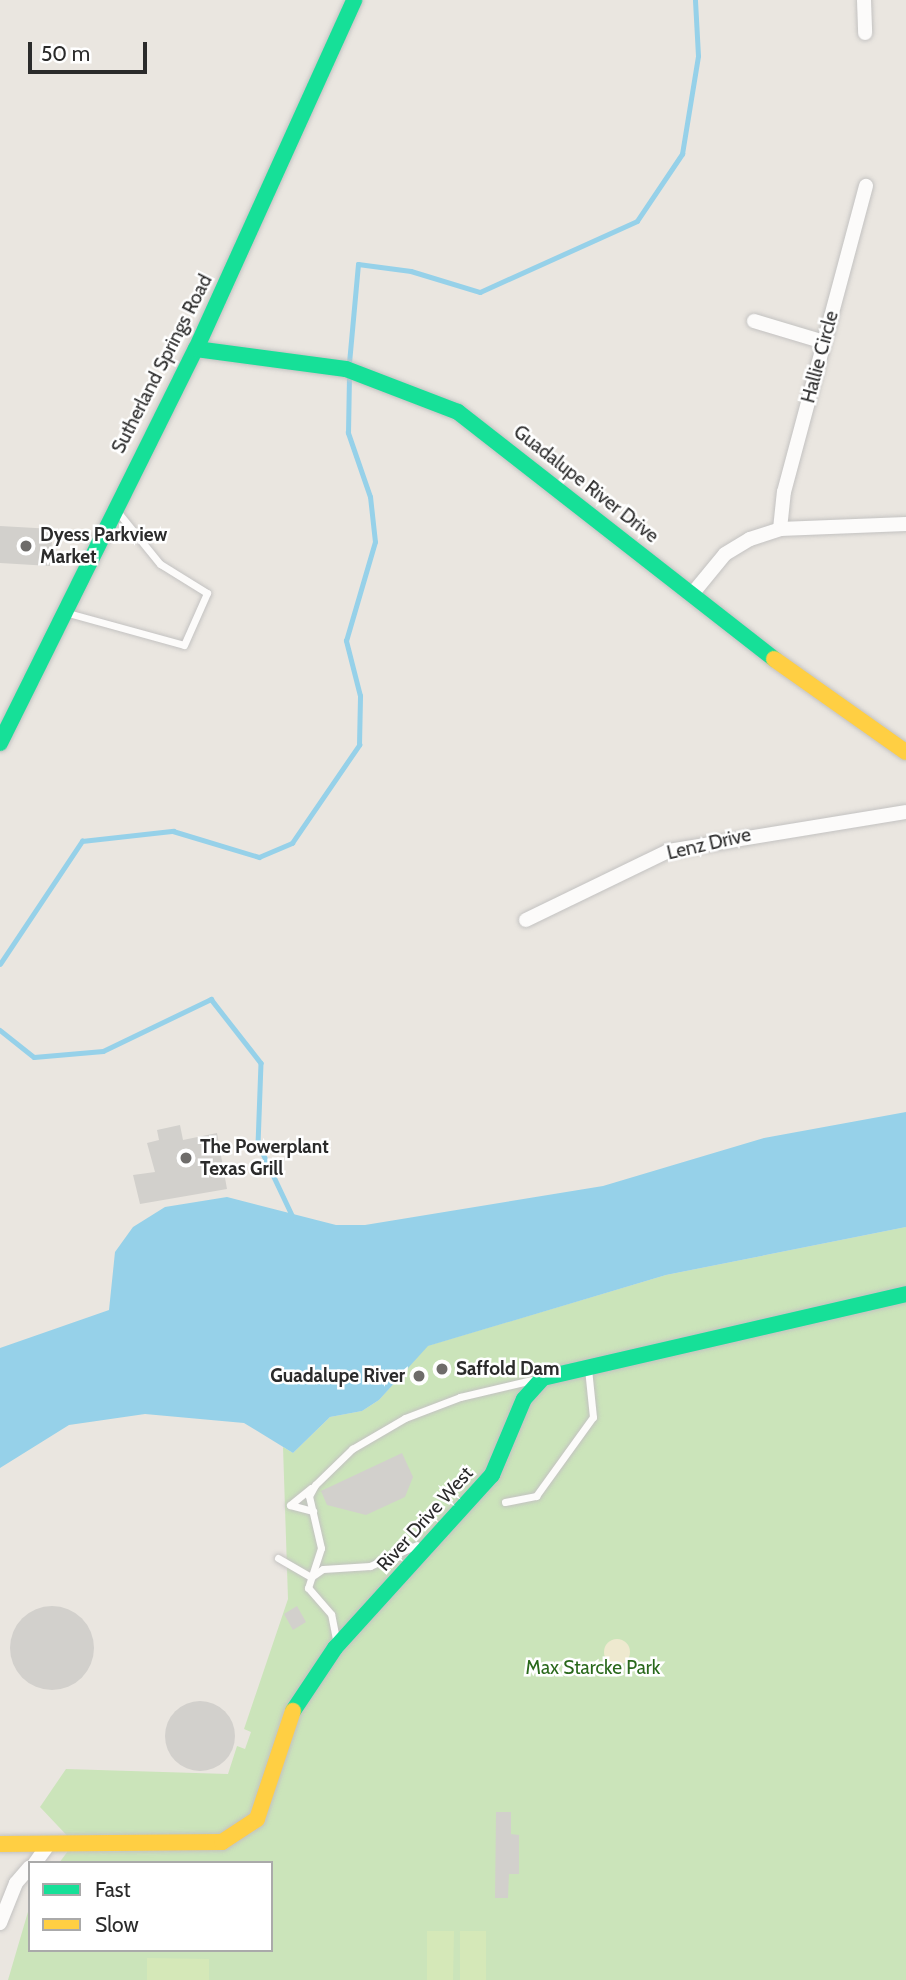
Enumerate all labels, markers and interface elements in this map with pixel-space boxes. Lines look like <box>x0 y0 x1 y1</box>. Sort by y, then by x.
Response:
scale bar <box>32 28 150 72</box>
text: 50 m <box>41 41 90 66</box>
street label: Sutherland Springs Road <box>107 271 217 457</box>
street label: Hallie Circle <box>797 309 843 405</box>
street label: Guadalupe River Drive <box>509 420 663 548</box>
place label: Dyess Parkview Market <box>40 524 167 568</box>
marker: Dyess Parkview Market <box>18 538 34 554</box>
street label: Lenz Drive <box>665 823 753 865</box>
place label: The Powerplant Texas Grill <box>200 1136 329 1180</box>
marker: The Powerplant Texas Grill <box>178 1150 194 1166</box>
place label: Saffold Dam <box>456 1358 560 1380</box>
marker: Saffold Dam <box>434 1361 450 1377</box>
place label: Guadalupe River <box>270 1365 405 1387</box>
marker: Guadalupe River <box>411 1368 427 1384</box>
street label: River Drive West <box>372 1462 478 1576</box>
park label: Max Starcke Park <box>526 1657 660 1679</box>
legend <box>28 1861 273 1952</box>
text: Fast <box>95 1877 131 1902</box>
text: Slow <box>95 1912 139 1937</box>

